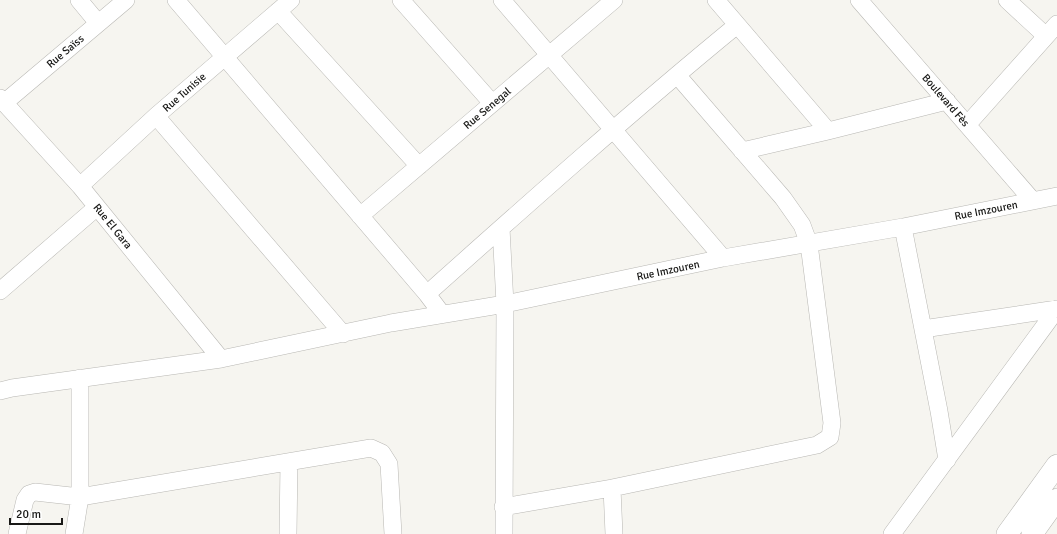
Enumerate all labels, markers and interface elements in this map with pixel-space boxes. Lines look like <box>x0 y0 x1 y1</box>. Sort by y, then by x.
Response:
street label: Rue Saïss <box>44 32 87 71</box>
street label: Rue Tunisie <box>160 70 209 115</box>
street label: Boulevard Fès <box>919 71 972 129</box>
street label: Rue Senegal <box>461 85 514 132</box>
street label: Rue Imzouren <box>953 198 1019 223</box>
street label: Rue El Gara <box>90 201 135 252</box>
street label: Rue Imzouren <box>635 257 701 284</box>
scale bar <box>10 500 62 526</box>
text: 20 m <box>16 507 41 522</box>

